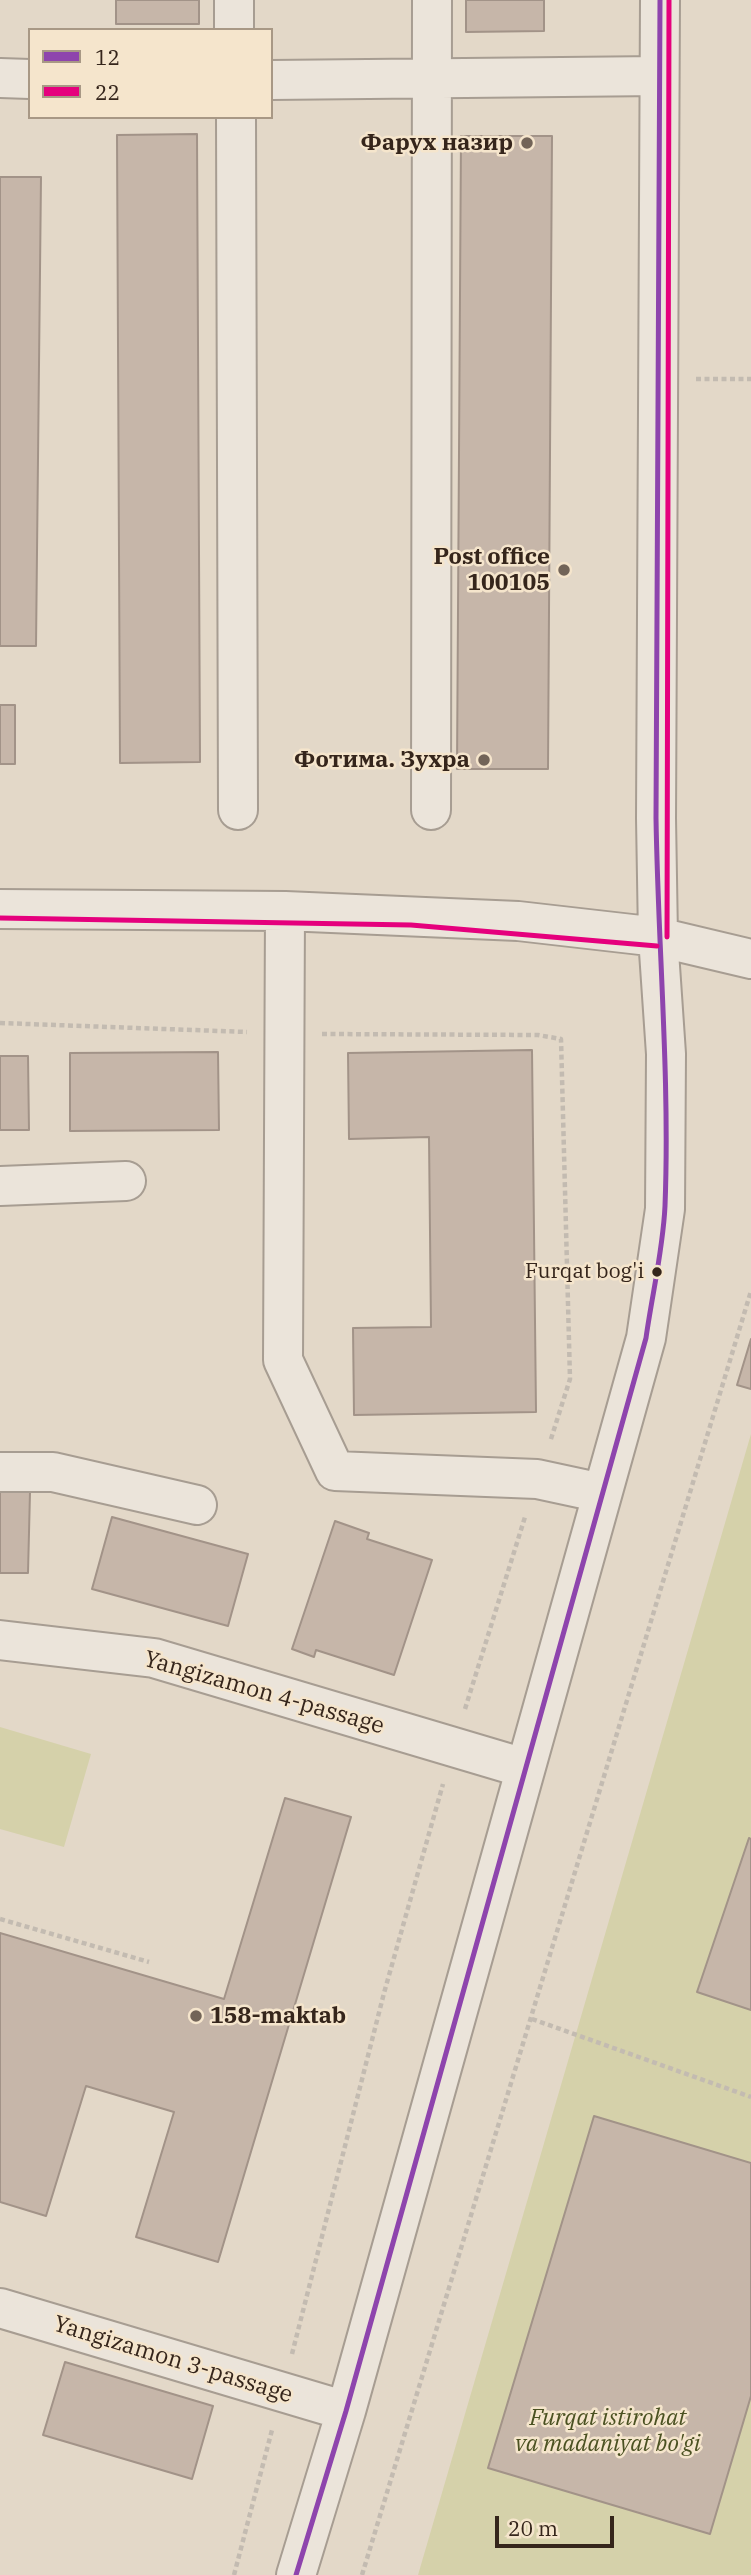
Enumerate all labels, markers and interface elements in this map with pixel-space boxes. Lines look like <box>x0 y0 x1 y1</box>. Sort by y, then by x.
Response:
legend <box>28 28 273 119</box>
text: 12 <box>95 43 120 71</box>
text: 22 <box>95 78 120 106</box>
place label: Фарух назир <box>360 129 513 157</box>
marker: Фарух назир <box>519 135 535 151</box>
place label: Post office 100105 <box>433 543 550 597</box>
marker: Post office 100105 <box>556 562 572 578</box>
place label: Фотима. Зухра <box>294 746 470 774</box>
marker: Фотима. Зухра <box>476 752 492 768</box>
place label: Furqat bog'i <box>525 1259 644 1285</box>
marker: Furqat bog'i <box>650 1265 664 1279</box>
street label: Yangizamon 4-passage <box>141 1646 387 1740</box>
place label: 158-maktab <box>210 2002 346 2030</box>
marker: 158-maktab <box>188 2008 204 2024</box>
street label: Yangizamon 3-passage <box>50 2311 296 2409</box>
park label: Furqat istirohat va madaniyat bo'gi <box>515 2404 701 2458</box>
scale bar <box>499 2502 618 2546</box>
text: 20 m <box>508 2514 558 2542</box>

